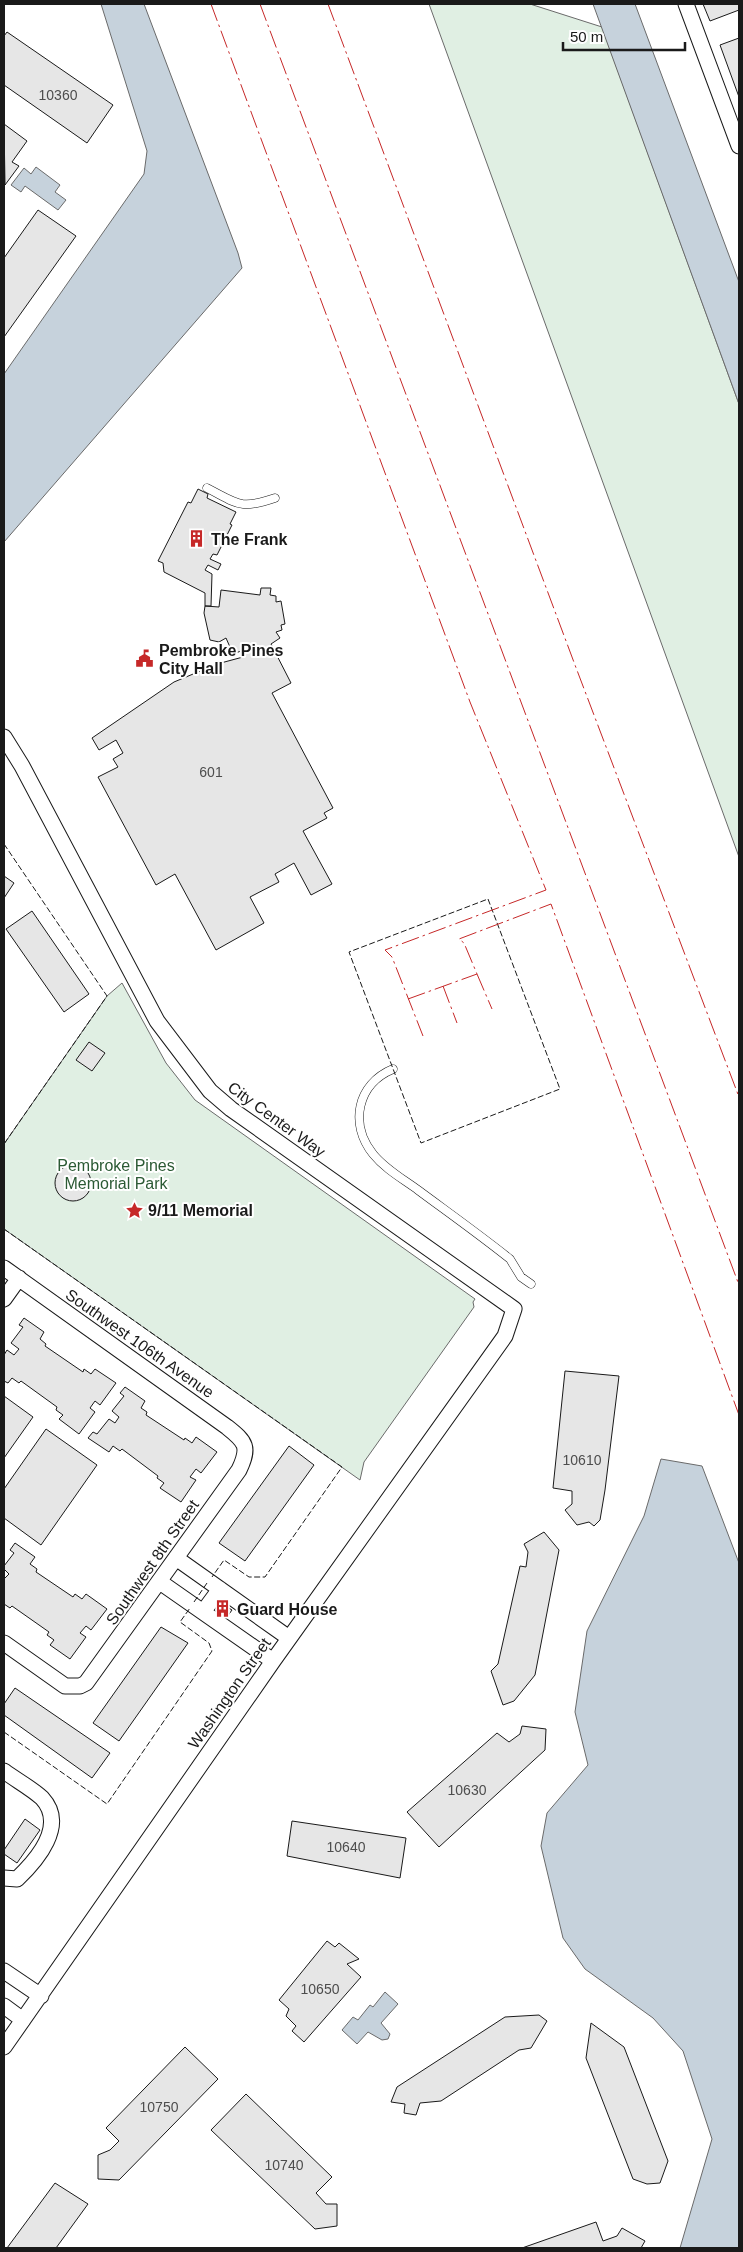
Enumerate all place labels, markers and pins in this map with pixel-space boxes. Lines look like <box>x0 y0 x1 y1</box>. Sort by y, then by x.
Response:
building icon: The Frank <box>187 529 207 549</box>
place label: The Frank <box>211 531 288 548</box>
place label: Pembroke Pines City Hall <box>159 642 284 677</box>
public building icon: Pembroke Pines City Hall <box>135 649 155 669</box>
place icon: 9/11 Memorial <box>124 1200 144 1220</box>
place label: 9/11 Memorial <box>148 1202 253 1219</box>
building icon: Guard House <box>213 1599 233 1619</box>
place label: Guard House <box>237 1601 338 1618</box>

